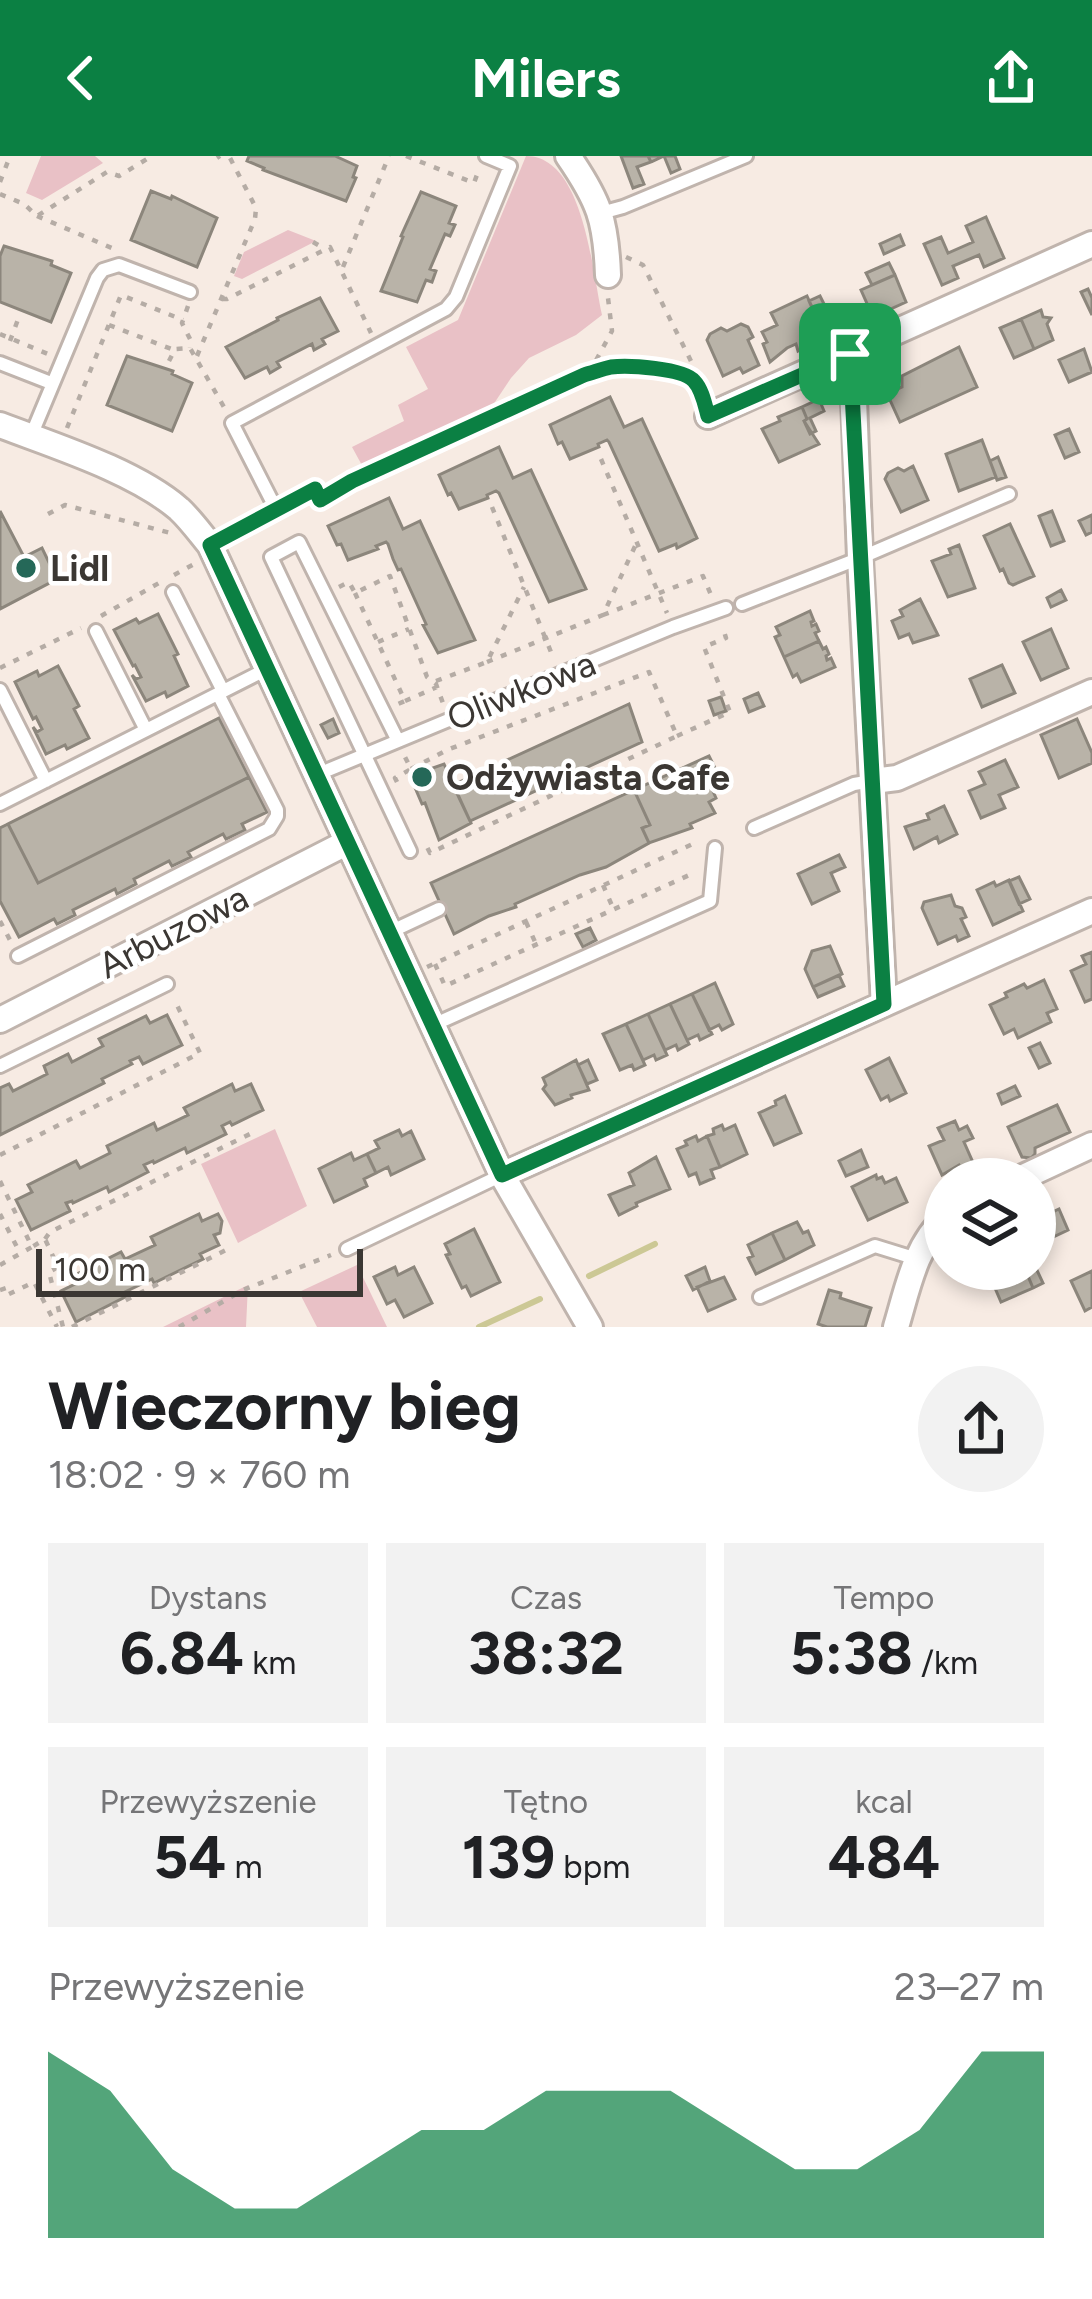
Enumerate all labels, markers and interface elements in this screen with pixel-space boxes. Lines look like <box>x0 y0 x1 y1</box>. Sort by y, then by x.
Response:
icon: back <box>48 45 114 111</box>
icon: share <box>978 45 1044 111</box>
text: Milers <box>471 46 621 111</box>
pin <box>799 303 901 405</box>
icon: arrive <box>817 321 883 387</box>
place label: Lidl <box>50 547 109 590</box>
marker: Lidl <box>13 555 39 581</box>
street label: Oliwkowa <box>441 641 602 740</box>
place label: Odżywiasta Cafe <box>446 756 730 799</box>
marker: Odżywiasta Cafe <box>409 764 435 790</box>
street label: Arbuzowa <box>91 876 255 987</box>
map controls <box>924 1158 1056 1290</box>
button: layers <box>924 1158 1056 1290</box>
scale bar <box>36 1243 363 1296</box>
text: 100 m <box>54 1250 146 1289</box>
text: Wieczorny bieg <box>48 1366 521 1446</box>
button: share <box>918 1366 1044 1492</box>
text: 18:02 · 9 × 760 m <box>48 1451 350 1498</box>
text: Dystans <box>149 1578 267 1617</box>
text: Czas <box>510 1578 582 1617</box>
text: Tempo <box>834 1578 934 1617</box>
text: 6.84 <box>120 1617 244 1689</box>
text: 38:32 <box>468 1617 624 1689</box>
text: 5:38 <box>790 1617 913 1689</box>
text: km <box>244 1643 296 1682</box>
text: /km <box>913 1643 978 1682</box>
text: Przewyższenie <box>99 1782 317 1821</box>
text: Tętno <box>504 1782 588 1821</box>
text: kcal <box>855 1782 913 1821</box>
text: 54 <box>153 1821 226 1893</box>
text: 139 <box>462 1821 555 1893</box>
text: 484 <box>828 1821 940 1893</box>
text: m <box>226 1847 263 1886</box>
text: bpm <box>555 1847 630 1886</box>
text: Przewyższenie <box>48 1963 304 2010</box>
text: 23–27 m <box>894 1963 1044 2010</box>

